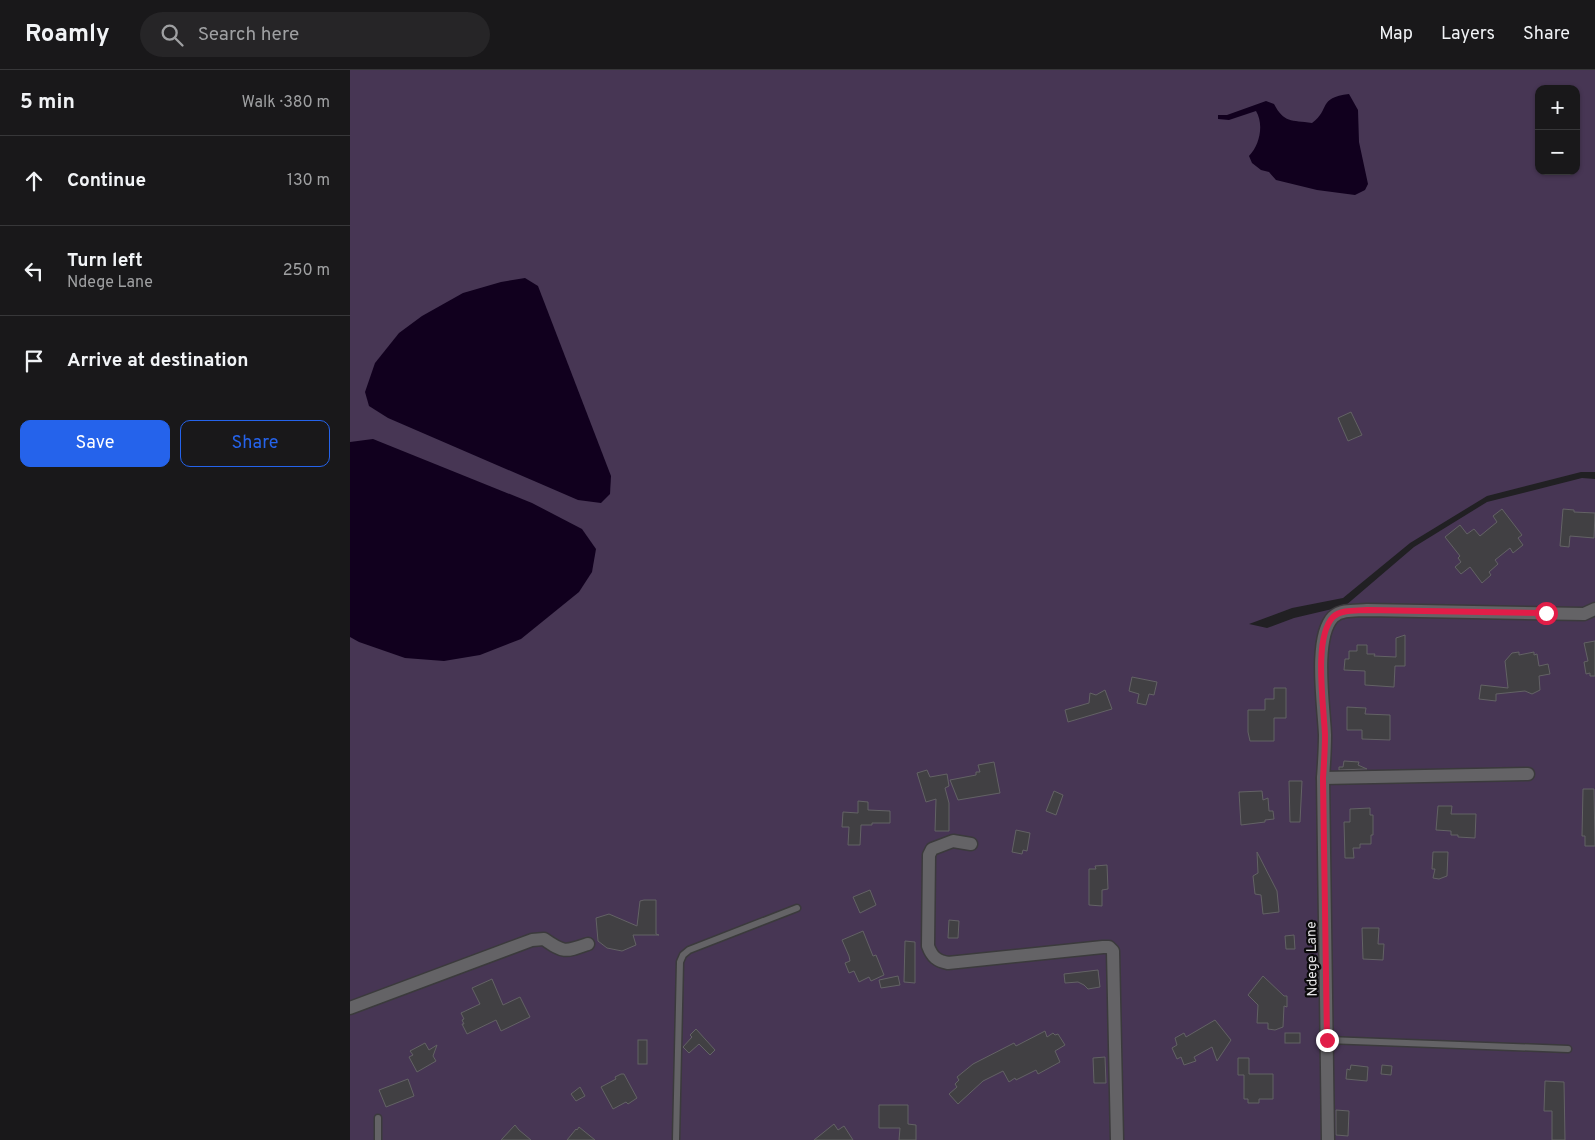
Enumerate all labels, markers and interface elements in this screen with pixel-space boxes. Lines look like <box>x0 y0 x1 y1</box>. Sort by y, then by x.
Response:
search box <box>140 12 490 57</box>
text: Roamly <box>25 20 110 50</box>
icon: search <box>158 21 186 49</box>
text: Search here <box>198 23 299 47</box>
text: Map <box>1379 23 1413 46</box>
text: Layers <box>1441 23 1495 46</box>
text: Share <box>1523 23 1570 46</box>
map controls <box>1535 85 1580 175</box>
button: + <box>1535 85 1580 130</box>
text: 5 min <box>20 89 75 116</box>
text: Walk · 380 m <box>242 93 330 113</box>
button: − <box>1535 130 1580 175</box>
icon: ahead <box>20 167 48 195</box>
text: Continue <box>67 169 146 193</box>
text: 130 m <box>287 171 330 191</box>
text: Turn left <box>67 249 143 273</box>
icon: left <box>20 257 48 285</box>
text: 250 m <box>283 261 330 281</box>
text: Ndege Lane <box>67 273 153 293</box>
icon: arrive <box>20 347 48 375</box>
text: Arrive at destination <box>67 349 248 373</box>
button: Save <box>20 420 170 467</box>
button: Share <box>180 420 330 467</box>
route start <box>1535 602 1558 625</box>
street label: Ndege Lane <box>1303 921 1322 997</box>
route end <box>1316 1029 1339 1052</box>

